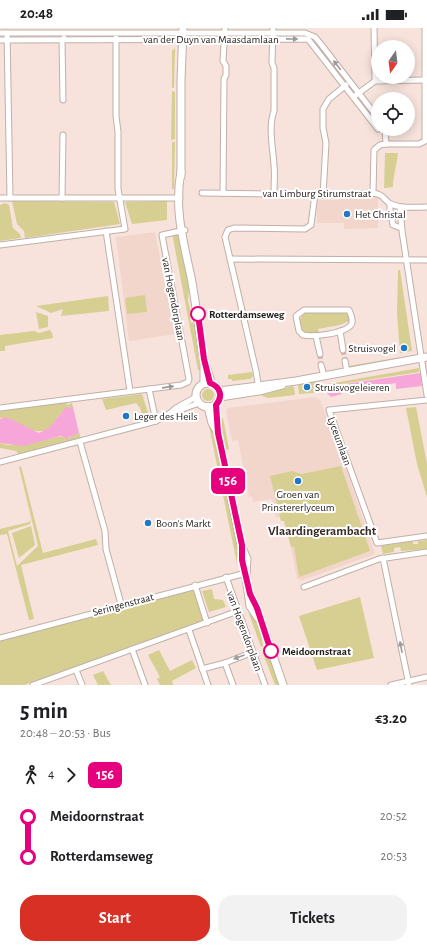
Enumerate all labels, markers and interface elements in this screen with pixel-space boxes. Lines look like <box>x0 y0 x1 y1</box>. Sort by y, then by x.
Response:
text: 20:48 <box>20 6 53 21</box>
street label: van der Duyn van Maasdamlaan <box>143 34 279 45</box>
one-way arrow <box>286 36 299 42</box>
north arrow <box>371 40 415 84</box>
map controls <box>371 40 415 136</box>
one-way arrow <box>333 59 341 70</box>
button: locate <box>371 92 415 136</box>
street label: van Limburg Stirumstraat <box>263 188 372 199</box>
marker: Het Christal <box>342 209 352 219</box>
place label: Het Christal <box>355 209 406 220</box>
street label: van Hogendorplaan <box>160 257 187 342</box>
marker: Rotterdamseweg <box>190 306 206 322</box>
place label: Rotterdamseweg <box>209 309 285 320</box>
place label: Struisvogel <box>348 343 396 354</box>
marker: Struisvogel <box>399 343 409 353</box>
marker: Struisvogeleieren <box>302 382 312 392</box>
place label: Struisvogeleieren <box>315 382 390 393</box>
one-way arrow <box>162 384 175 390</box>
marker: Leger des Heils <box>121 411 131 421</box>
place label: Leger des Heils <box>134 411 198 422</box>
street label: Lyceumlaan <box>326 415 353 467</box>
line badge: 156 <box>205 468 251 494</box>
text: 156 <box>219 474 237 488</box>
marker: Groen van Prinstererlyceum <box>293 476 303 486</box>
place label: Groen van Prinstererlyceum <box>262 489 335 513</box>
marker: Boon's Markt <box>143 518 153 528</box>
place label: Boon's Markt <box>156 518 211 529</box>
district label: Vlaardingerambacht <box>268 525 377 538</box>
street label: van Hogendorplaan <box>225 590 264 673</box>
street label: Seringenstraat <box>91 591 155 618</box>
one-way arrow <box>398 641 404 653</box>
marker: Meidoornstraat <box>263 643 279 659</box>
place label: Meidoornstraat <box>282 646 351 657</box>
one-way arrow <box>233 655 245 661</box>
text: 5 min <box>20 700 68 722</box>
text: €3.20 <box>375 711 407 726</box>
text: 20:48 – 20:53 · Bus <box>20 727 111 740</box>
icon: walk <box>20 764 42 786</box>
icon: forward <box>60 764 82 786</box>
text: 4 <box>48 768 54 781</box>
text: 156 <box>96 768 114 782</box>
text: Meidoornstraat <box>50 809 144 824</box>
text: 20:52 <box>380 810 407 823</box>
text: Rotterdamseweg <box>50 849 153 864</box>
text: 20:53 <box>380 850 407 863</box>
button: Start <box>20 895 210 941</box>
button: Tickets <box>218 895 407 941</box>

